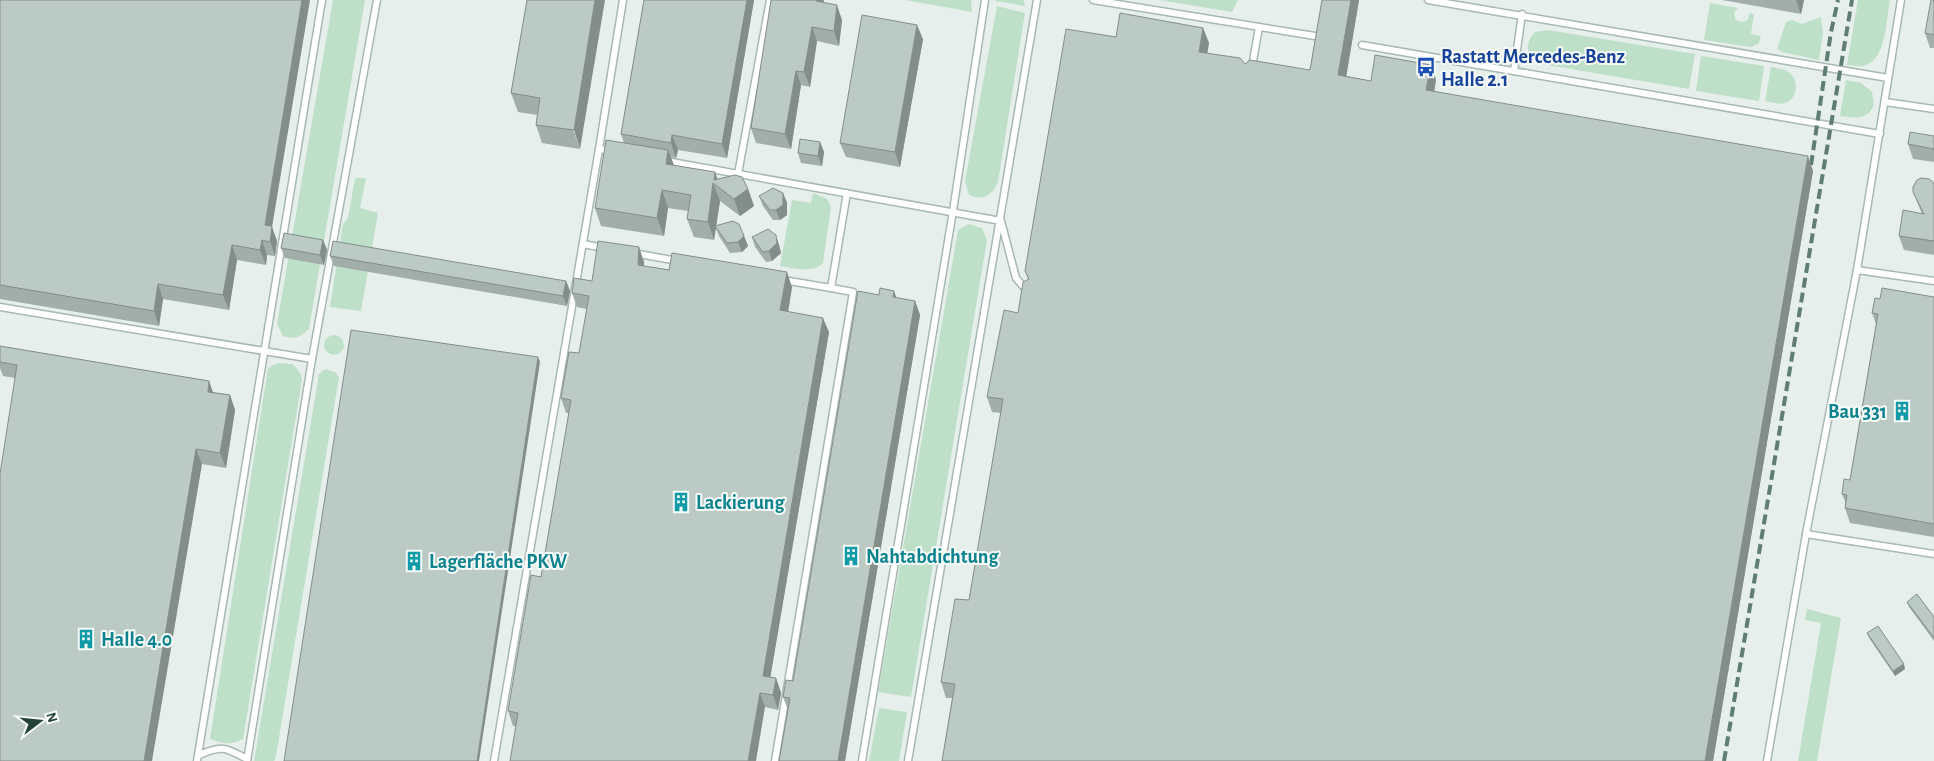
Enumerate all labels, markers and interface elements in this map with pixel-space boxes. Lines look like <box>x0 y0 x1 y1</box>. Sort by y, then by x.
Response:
place label: Rastatt Mercedes-Benz Halle 2.1 <box>1441 47 1625 90</box>
bus stop icon: Rastatt Mercedes-Benz Halle 2.1 <box>1415 56 1437 78</box>
building icon: Bau 331 <box>1891 400 1913 422</box>
place label: Bau 331 <box>1828 402 1887 422</box>
building icon: Lackierung <box>670 491 692 513</box>
place label: Lackierung <box>696 493 785 513</box>
building icon: Nahtabdichtung <box>840 545 862 567</box>
place label: Nahtabdichtung <box>866 547 999 567</box>
building icon: Lagerfläche PKW <box>403 550 425 572</box>
place label: Lagerfläche PKW <box>429 552 567 572</box>
building icon: Halle 4.0 <box>75 628 97 650</box>
place label: Halle 4.0 <box>101 630 172 650</box>
north arrow <box>15 696 65 746</box>
text: N <box>43 711 60 724</box>

